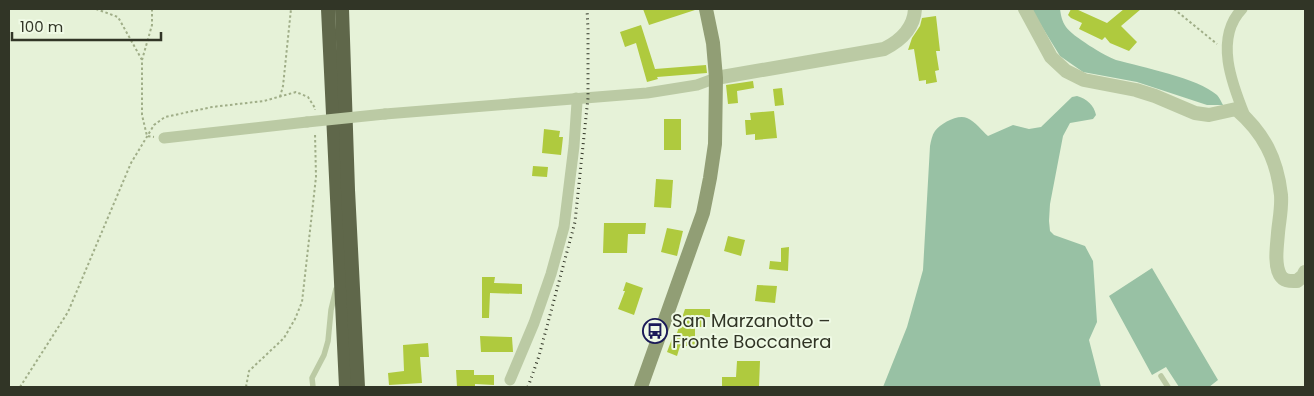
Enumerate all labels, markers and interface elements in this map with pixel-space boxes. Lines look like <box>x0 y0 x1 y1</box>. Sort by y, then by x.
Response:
scale bar <box>12 10 161 42</box>
text: 100 m <box>20 16 63 37</box>
place label: San Marzanotto – Fronte Boccanera <box>672 308 831 354</box>
bus stop icon: San Marzanotto – Fronte Boccanera <box>642 318 668 344</box>

